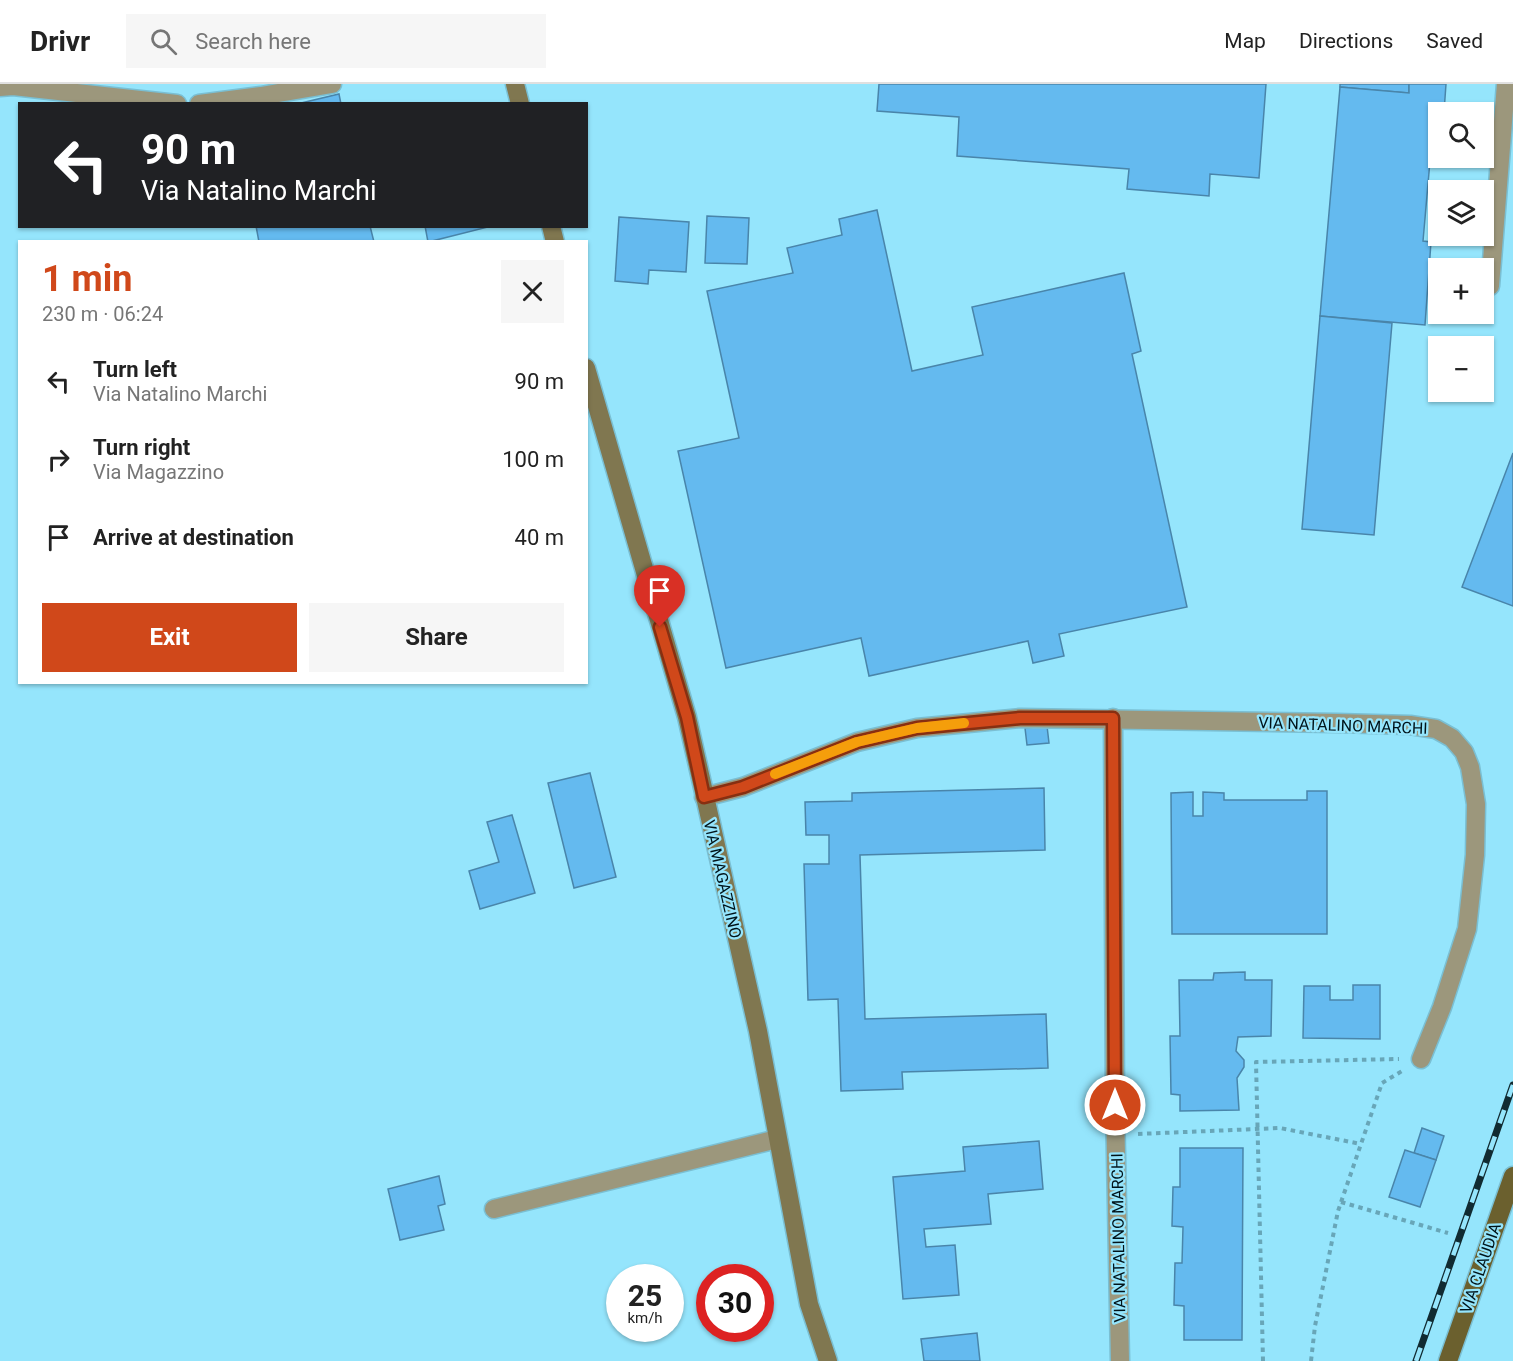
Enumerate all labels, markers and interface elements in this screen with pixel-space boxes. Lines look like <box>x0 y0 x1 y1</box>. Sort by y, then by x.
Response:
search box <box>126 14 546 68</box>
text: Drivr <box>30 25 90 58</box>
icon: search <box>147 25 180 58</box>
text: Search here <box>195 29 311 54</box>
text: Map <box>1224 29 1266 53</box>
text: Directions <box>1299 29 1393 53</box>
text: Saved <box>1426 29 1483 53</box>
map controls <box>1428 102 1494 402</box>
button: search <box>1428 102 1494 168</box>
text: 90 m <box>141 125 236 174</box>
icon: left <box>42 126 120 204</box>
text: Via Natalino Marchi <box>141 175 376 207</box>
button: layers <box>1428 180 1494 246</box>
text: 1 min <box>42 258 133 300</box>
button: + <box>1428 258 1494 324</box>
button: close <box>501 260 564 323</box>
text: 230 m · 06:24 <box>42 302 163 326</box>
button: − <box>1428 336 1494 402</box>
text: Turn left <box>93 357 177 382</box>
icon: left <box>42 365 75 398</box>
text: 90 m <box>515 369 564 394</box>
text: Via Natalino Marchi <box>93 382 267 406</box>
text: Turn right <box>93 435 190 460</box>
icon: right <box>42 443 75 476</box>
text: 100 m <box>502 447 564 472</box>
text: Via Magazzino <box>93 460 224 484</box>
icon: arrive <box>42 521 75 554</box>
text: Arrive at destination <box>93 525 294 550</box>
text: 40 m <box>515 525 564 550</box>
pin <box>634 565 685 627</box>
icon: arrive <box>643 574 676 607</box>
button: Exit <box>42 603 297 672</box>
button: Share <box>309 603 564 672</box>
street label: VIA NATALINO MARCHI <box>1258 713 1428 738</box>
street label: VIA MAGAZZINO <box>700 818 745 940</box>
position arrow <box>1083 1073 1147 1137</box>
street label: VIA NATALINO MARCHI <box>1108 1153 1129 1323</box>
street label: VIA CLAUDIA <box>1456 1220 1505 1316</box>
speed limit sign: 30 <box>696 1264 774 1342</box>
text: 25 <box>628 1278 662 1313</box>
text: km/h <box>627 1309 663 1327</box>

